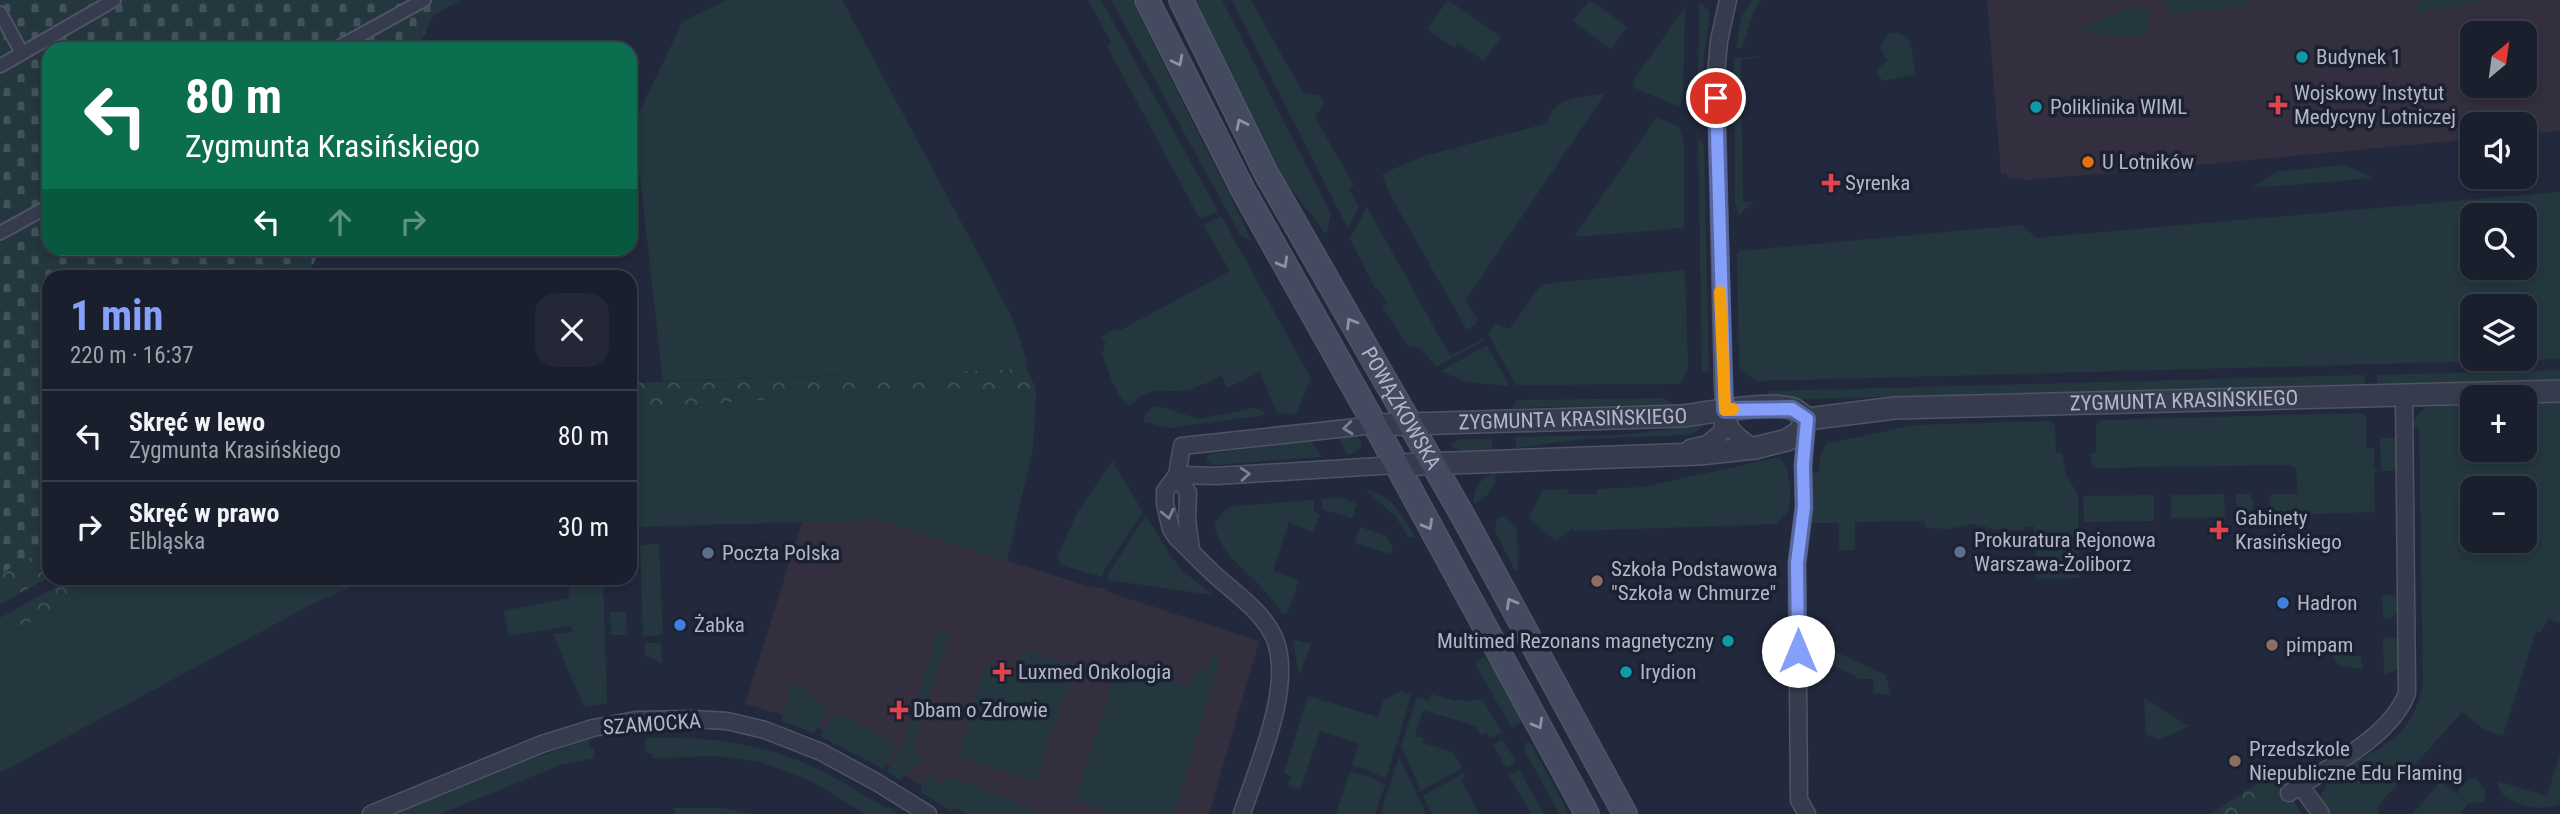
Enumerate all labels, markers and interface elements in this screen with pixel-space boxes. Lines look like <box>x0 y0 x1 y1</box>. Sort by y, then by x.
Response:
north arrow <box>2460 21 2538 98</box>
map controls <box>2460 21 2537 553</box>
place label: Budynek 1 <box>2316 45 2401 69</box>
marker: Budynek 1 <box>2294 49 2310 65</box>
one-way arrow <box>1169 54 1183 66</box>
text: 80 m <box>185 68 282 125</box>
pin <box>1686 68 1746 128</box>
icon: left <box>70 70 161 161</box>
icon: arrive <box>1697 79 1735 117</box>
place label: Wojskowy Instytut Medycyny Lotniczej <box>2294 81 2456 129</box>
place label: Poliklinika WIML <box>2050 95 2187 119</box>
marker: Wojskowy Instytut Medycyny Lotniczej <box>2268 95 2288 115</box>
marker: Poliklinika WIML <box>2028 99 2044 115</box>
button: sound <box>2460 112 2537 189</box>
one-way arrow <box>1236 119 1250 131</box>
text: Zygmunta Krasińskiego <box>185 127 480 165</box>
place label: U Lotników <box>2102 150 2194 174</box>
marker: U Lotników <box>2080 154 2096 170</box>
place label: Syrenka <box>1845 171 1910 195</box>
marker: Syrenka <box>1823 175 1839 191</box>
icon: left <box>248 203 286 241</box>
icon: ahead <box>321 203 359 241</box>
icon: right <box>394 203 432 241</box>
button: search <box>2460 203 2537 280</box>
one-way arrow <box>1275 255 1288 268</box>
text: 1 min <box>70 291 163 340</box>
button: close <box>535 293 609 367</box>
button: layers <box>2460 294 2537 371</box>
one-way arrow <box>1346 317 1359 330</box>
text: 220 m · 16:37 <box>70 342 194 369</box>
street label: POWĄZKOWSKA <box>1357 343 1446 474</box>
button: + <box>2460 385 2537 462</box>
street label: ZYGMUNTA KRASIŃSKIEGO <box>2069 386 2299 416</box>
street label: ZYGMUNTA KRASIŃSKIEGO <box>1458 404 1688 435</box>
text: Skręć w lewo <box>129 407 265 437</box>
icon: left <box>70 417 108 455</box>
one-way arrow <box>1342 420 1353 435</box>
text: 80 m <box>558 421 609 451</box>
text: Zygmunta Krasińskiego <box>129 437 341 464</box>
one-way arrow <box>1240 467 1251 482</box>
button: − <box>2460 476 2537 553</box>
text: Skręć w prawo <box>129 498 279 528</box>
place label: Gabinety Krasińskiego <box>2235 506 2342 554</box>
icon: right <box>70 508 108 546</box>
one-way arrow <box>1159 508 1174 520</box>
text: 30 m <box>558 512 609 542</box>
one-way arrow <box>1420 518 1434 530</box>
marker: Gabinety Krasińskiego <box>2209 520 2229 540</box>
text: Elbląska <box>129 528 205 555</box>
place label: Prokuratura Rejonowa Warszawa-Żoliborz <box>1974 528 2156 576</box>
place label: Poczta Polska <box>722 541 840 565</box>
marker: Prokuratura Rejonowa Warszawa-Żoliborz <box>1952 544 1968 560</box>
marker: Poczta Polska <box>700 545 716 561</box>
place label: Szkoła Podstawowa "Szkoła w Chmurze" <box>1611 557 1777 605</box>
marker: Szkoła Podstawowa "Szkoła w Chmurze" <box>1589 573 1605 589</box>
place label: Hadron <box>2297 591 2357 615</box>
marker: Hadron <box>2275 595 2291 611</box>
one-way arrow <box>1505 598 1519 611</box>
place label: Żabka <box>694 613 745 637</box>
position arrow <box>1761 614 1835 688</box>
marker: Żabka <box>672 617 688 633</box>
place label: Multimed Rezonans magnetyczny <box>1437 629 1714 653</box>
marker: Multimed Rezonans magnetyczny <box>1720 633 1736 649</box>
place label: pimpam <box>2286 633 2353 657</box>
marker: pimpam <box>2264 637 2280 653</box>
place label: Luxmed Onkologia <box>1018 660 1171 684</box>
place label: Irydion <box>1640 660 1696 684</box>
marker: Luxmed Onkologia <box>992 662 1012 682</box>
marker: Irydion <box>1618 664 1634 680</box>
place label: Dbam o Zdrowie <box>913 698 1048 722</box>
marker: Dbam o Zdrowie <box>891 702 907 718</box>
street label: SZAMOCKA <box>602 709 702 739</box>
one-way arrow <box>1530 717 1543 730</box>
place label: Przedszkole Niepubliczne Edu Flaming <box>2249 737 2463 785</box>
marker: Przedszkole Niepubliczne Edu Flaming <box>2227 753 2243 769</box>

